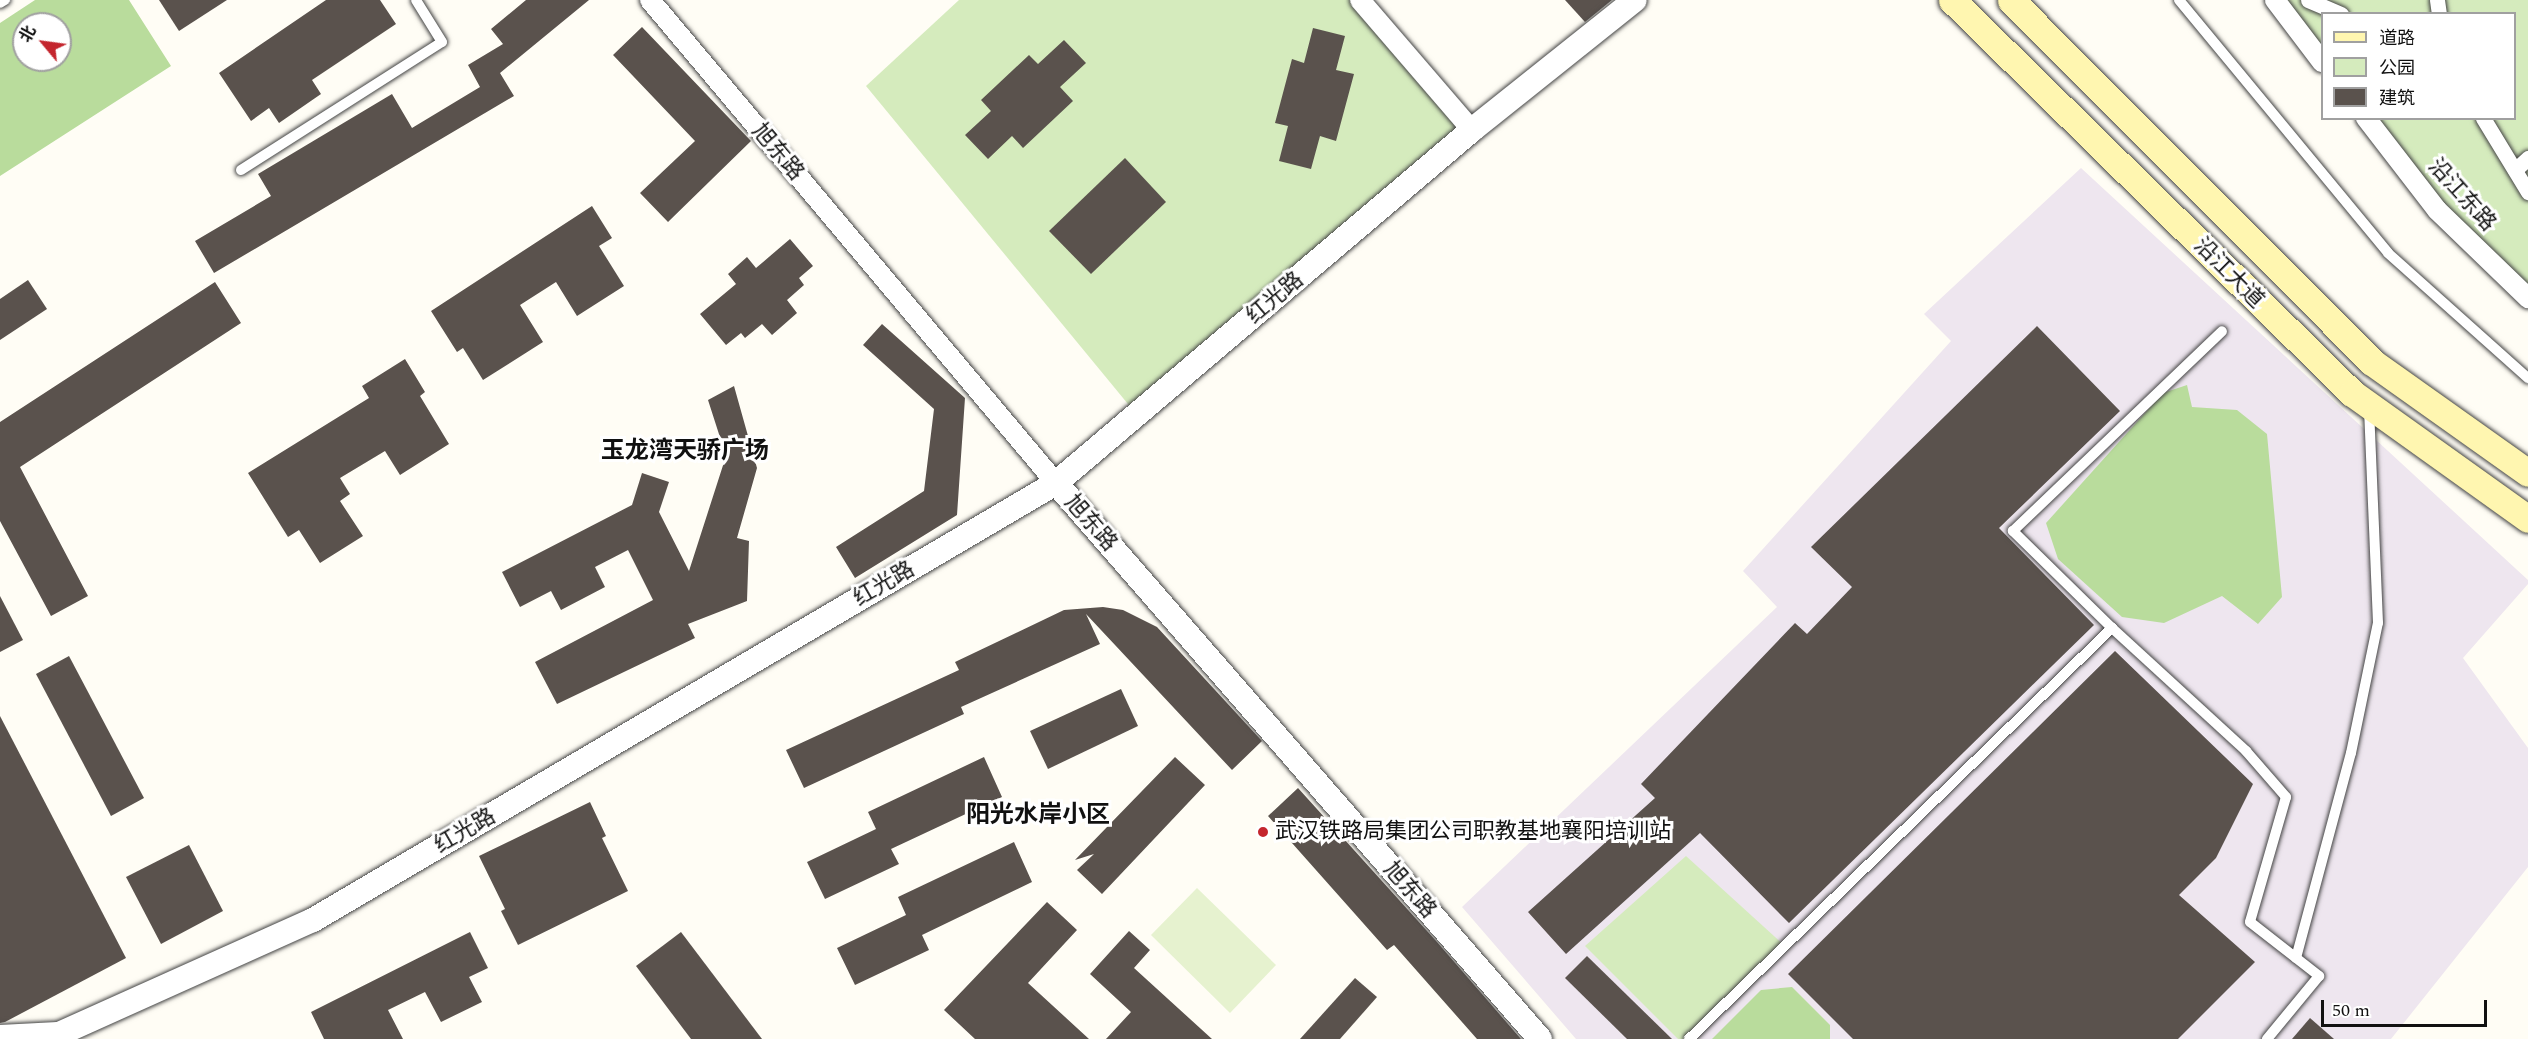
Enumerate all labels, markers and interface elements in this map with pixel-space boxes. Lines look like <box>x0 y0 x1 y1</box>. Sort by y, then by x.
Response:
north arrow <box>12 12 72 72</box>
legend <box>2321 12 2516 120</box>
text: 北 <box>14 21 42 47</box>
text: 道路 <box>2379 25 2415 52</box>
text: 公园 <box>2379 55 2415 82</box>
text: 建筑 <box>2379 85 2415 112</box>
street label: 旭东路 <box>747 118 809 186</box>
street label: 沿江东路 <box>2423 153 2501 237</box>
street label: 沿江大道 <box>2189 233 2269 313</box>
street label: 红光路 <box>1241 267 1309 329</box>
district label: 玉龙湾天骄广场 <box>601 438 769 466</box>
street label: 旭东路 <box>1059 489 1123 557</box>
street label: 红光路 <box>849 556 919 612</box>
district label: 阳光水岸小区 <box>966 802 1110 830</box>
street label: 红光路 <box>430 803 500 859</box>
place label: 武汉铁路局集团公司职教基地襄阳培训站 <box>1275 819 1671 845</box>
marker: 武汉铁路局集团公司职教基地襄阳培训站 <box>1256 825 1270 839</box>
street label: 旭东路 <box>1378 856 1442 924</box>
scale bar <box>2324 988 2490 1026</box>
text: 50 m <box>2332 997 2370 1024</box>

